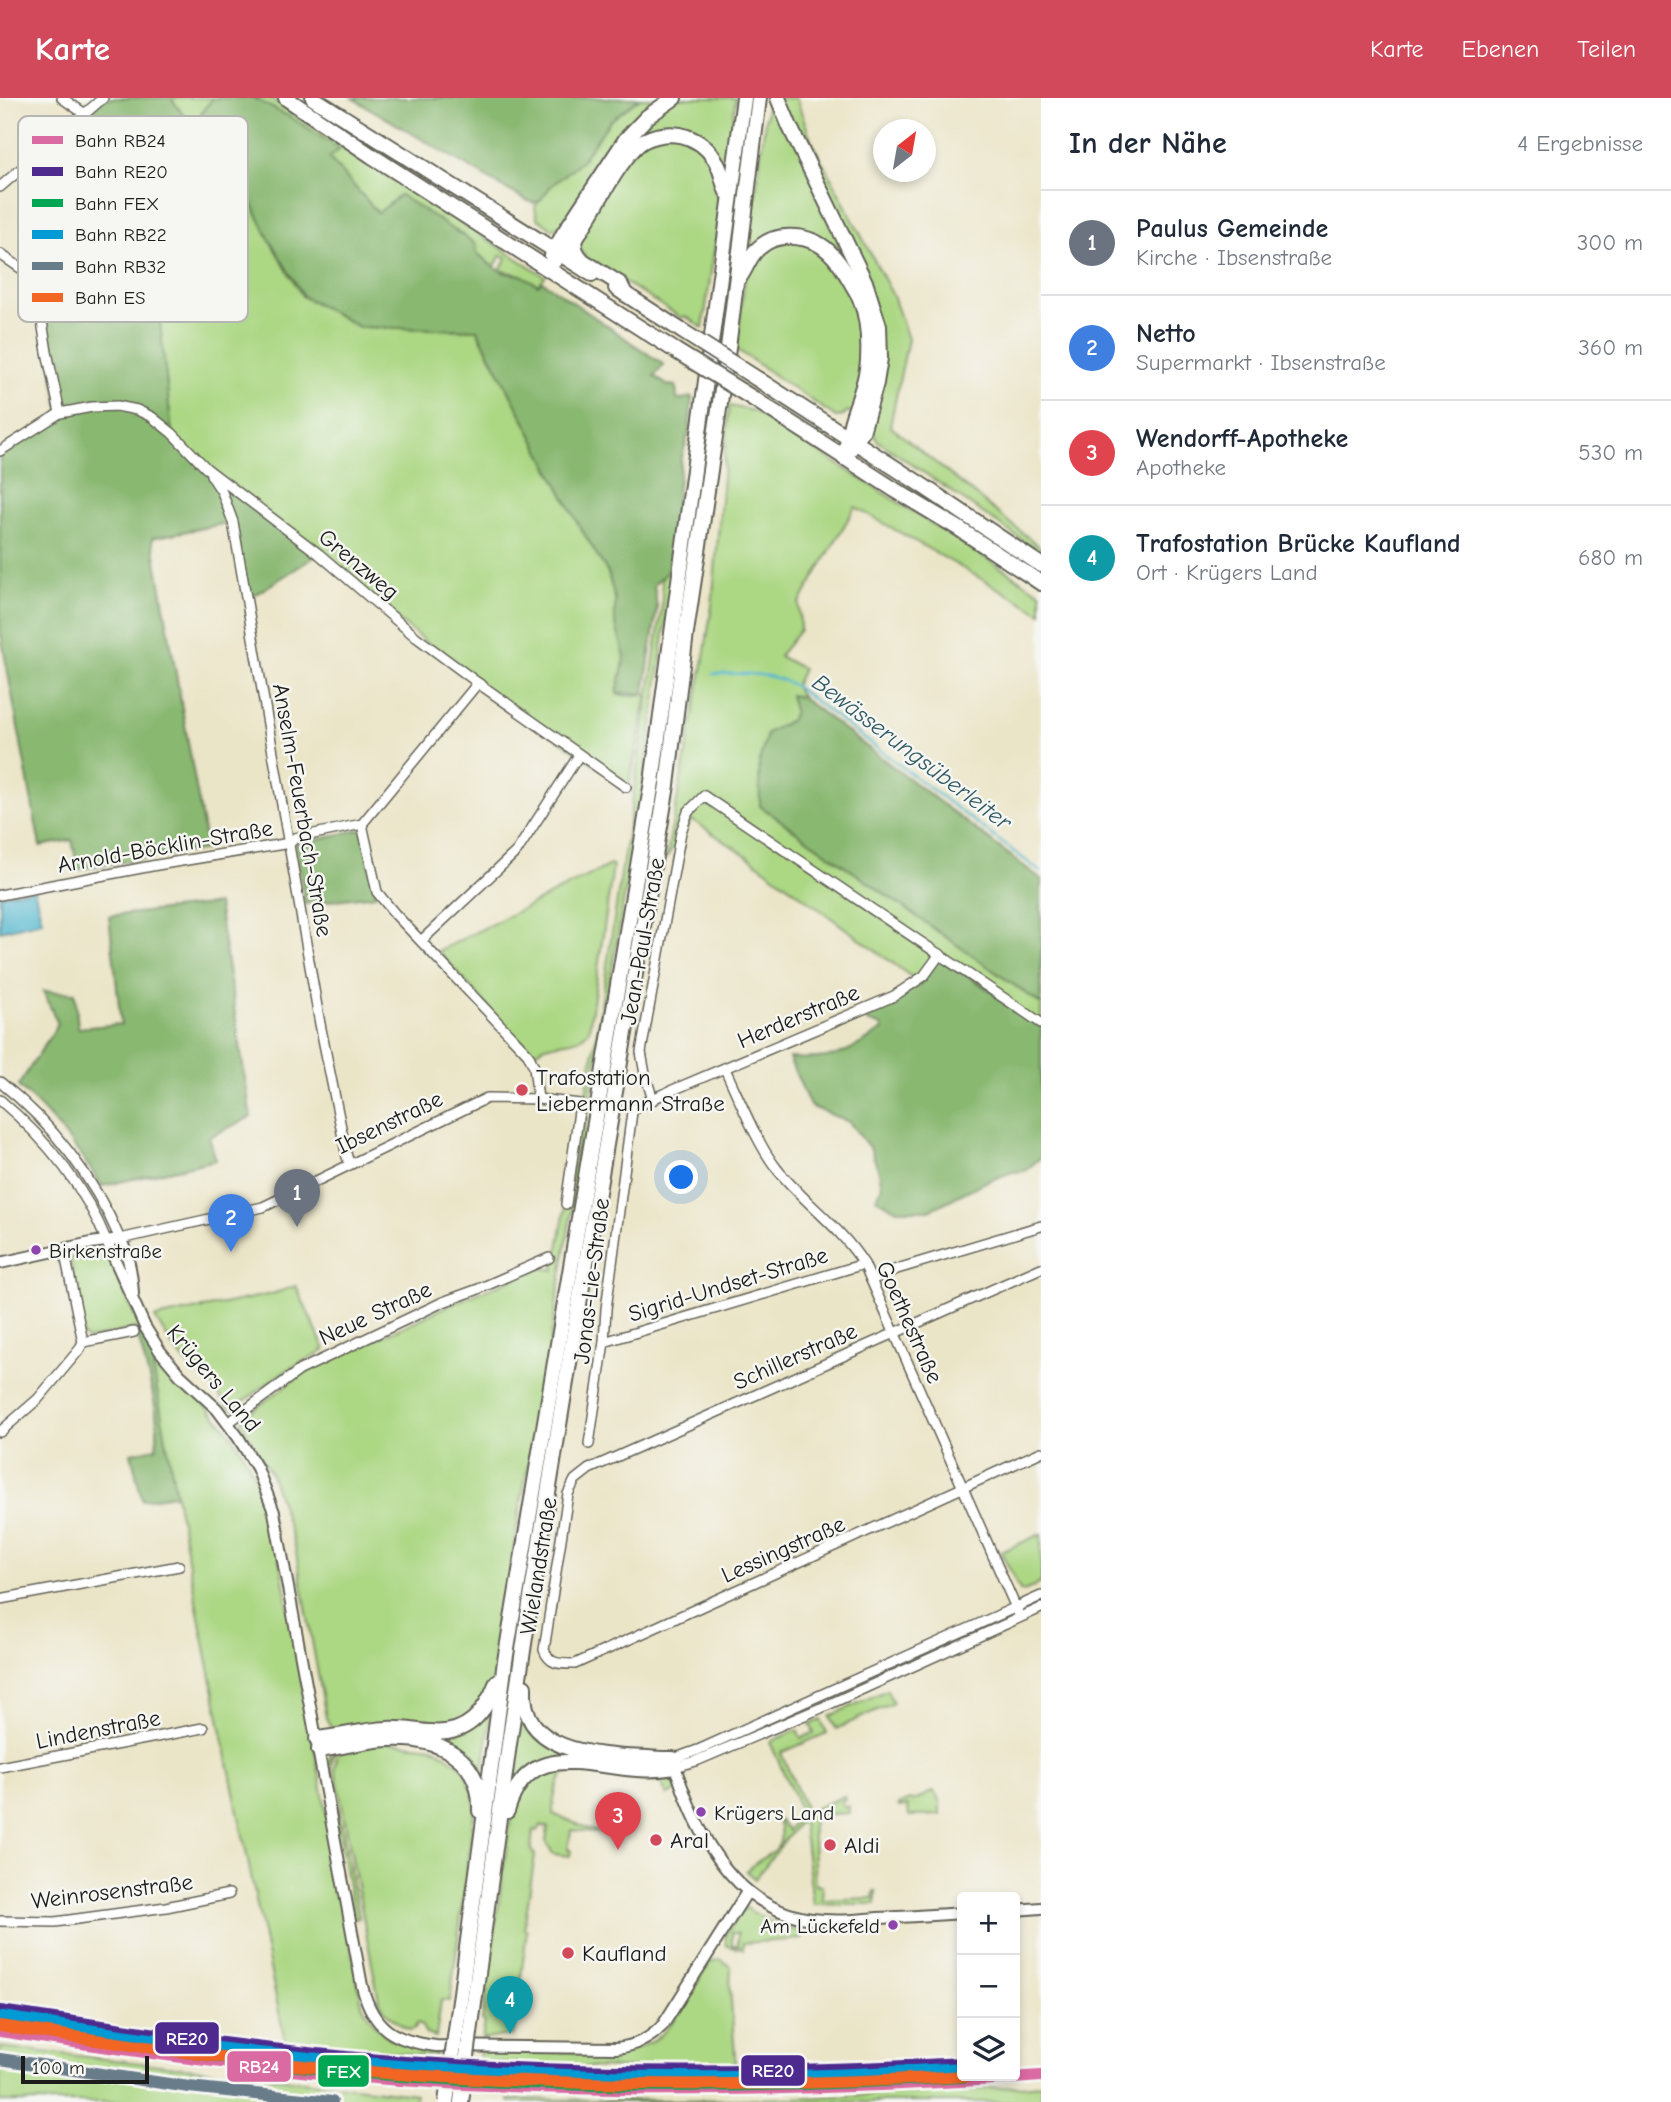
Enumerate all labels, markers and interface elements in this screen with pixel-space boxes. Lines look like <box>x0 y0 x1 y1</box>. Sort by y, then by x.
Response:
text: Karte <box>35 30 110 68</box>
text: Karte <box>1370 35 1423 63</box>
text: Ebenen <box>1461 35 1539 63</box>
text: Teilen <box>1577 35 1636 63</box>
legend <box>18 116 248 322</box>
north arrow <box>873 119 936 182</box>
text: In der Nähe <box>1069 126 1227 161</box>
text: Bahn RB24 <box>75 130 166 152</box>
text: 4 Ergebnisse <box>1517 130 1643 157</box>
text: Bahn RE20 <box>75 161 168 183</box>
text: Bahn FEX <box>75 193 159 215</box>
text: Paulus Gemeinde <box>1136 214 1328 244</box>
text: Bahn RB22 <box>75 224 167 246</box>
text: 1 <box>1087 229 1097 256</box>
text: 300 m <box>1577 229 1643 256</box>
text: Kirche · Ibsenstraße <box>1136 244 1332 271</box>
text: Bahn RB32 <box>75 256 166 278</box>
text: Bahn ES <box>75 287 146 309</box>
text: Netto <box>1136 319 1196 349</box>
text: 2 <box>1086 334 1098 361</box>
text: 360 m <box>1578 334 1643 361</box>
text: Supermarkt · Ibsenstraße <box>1136 349 1386 376</box>
text: Wendorff-Apotheke <box>1136 424 1348 454</box>
text: 3 <box>1086 439 1098 466</box>
text: 530 m <box>1578 439 1643 466</box>
text: Apotheke <box>1136 454 1226 481</box>
street label: Grenzweg <box>313 523 404 606</box>
text: Trafostation Brücke Kaufland <box>1136 529 1461 559</box>
text: 4 <box>1087 544 1097 571</box>
text: 680 m <box>1578 544 1643 571</box>
text: Ort · Krügers Land <box>1136 559 1318 586</box>
water label: Bewässerungsüberleiter <box>807 668 1018 837</box>
street label: Anselm-Feuerbach-Straße <box>267 681 338 939</box>
street label: Arnold-Böcklin-Straße <box>55 814 275 879</box>
street label: Jean-Paul-Straße <box>615 855 670 1027</box>
street label: Herderstraße <box>733 979 863 1054</box>
place label: Trafostation Liebermann Straße <box>536 1064 725 1117</box>
marker: Trafostation Liebermann Straße <box>514 1082 530 1098</box>
street label: Ibsenstraße <box>332 1085 447 1160</box>
your location <box>664 1160 698 1194</box>
pin: 1 <box>274 1169 320 1227</box>
pin: 2 <box>208 1194 254 1252</box>
street label: Jonas-Lie-Straße <box>568 1197 615 1366</box>
place label: Birkenstraße <box>49 1239 162 1263</box>
street label: Sigrid-Undset-Straße <box>625 1241 831 1328</box>
marker: Birkenstraße <box>29 1243 43 1257</box>
street label: Goethestraße <box>871 1257 949 1387</box>
street label: Neue Straße <box>315 1276 436 1351</box>
street label: Schillerstraße <box>729 1317 861 1396</box>
street label: Krügers Land <box>161 1319 266 1437</box>
street label: Wielandstraße <box>514 1495 563 1637</box>
street label: Lessingstraße <box>717 1510 849 1589</box>
street label: Lindenstraße <box>34 1704 163 1755</box>
pin: 3 <box>595 1792 641 1850</box>
place label: Krügers Land <box>714 1801 834 1825</box>
marker: Krügers Land <box>694 1805 708 1819</box>
place label: Aral <box>670 1827 709 1854</box>
marker: Aral <box>648 1832 664 1848</box>
place label: Aldi <box>844 1832 880 1859</box>
marker: Aldi <box>822 1837 838 1853</box>
street label: Weinrosenstraße <box>30 1868 194 1915</box>
map controls <box>957 1892 1020 2081</box>
button: + <box>957 1892 1020 1955</box>
place label: Am Lückefeld <box>760 1914 880 1938</box>
marker: Am Lückefeld <box>886 1918 900 1932</box>
place label: Kaufland <box>582 1940 667 1967</box>
marker: Kaufland <box>560 1945 576 1961</box>
button: − <box>957 1955 1020 2018</box>
pin: 4 <box>487 1976 533 2034</box>
button: layers <box>957 2018 1020 2081</box>
line badge: RE20 <box>154 2021 220 2055</box>
text: RE20 <box>166 2028 208 2050</box>
line badge: RB24 <box>226 2050 292 2083</box>
scale bar <box>21 2053 149 2085</box>
line badge: FEX <box>317 2054 370 2088</box>
line badge: RE20 <box>740 2054 806 2087</box>
text: RB24 <box>239 2056 279 2078</box>
text: 100 m <box>32 2057 85 2079</box>
text: RE20 <box>752 2060 794 2082</box>
text: FEX <box>326 2061 362 2083</box>

